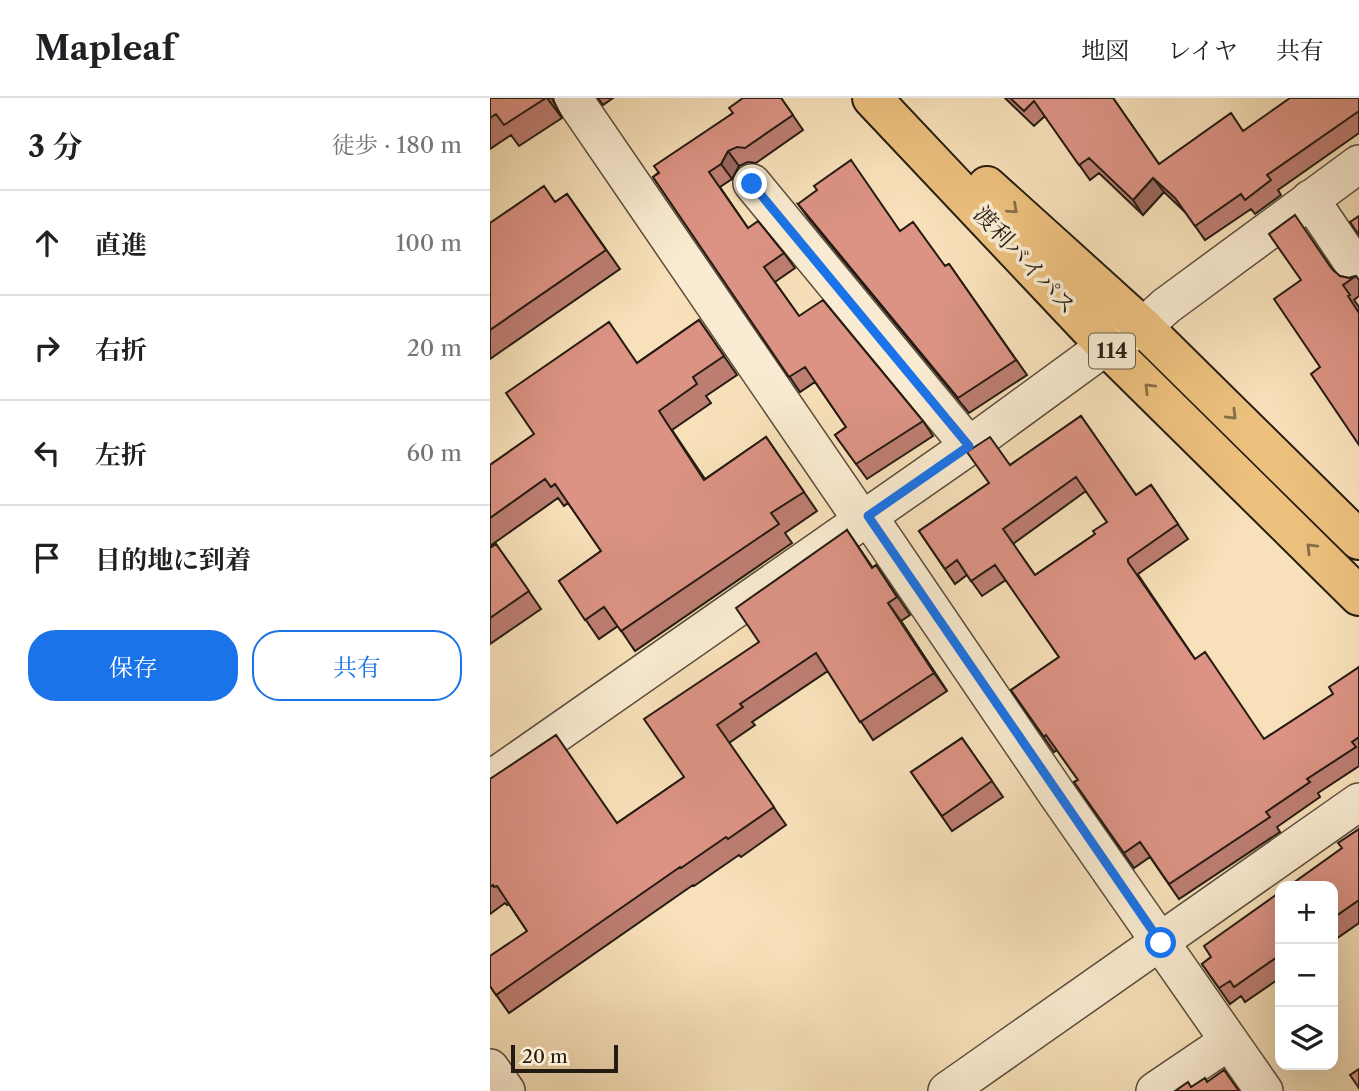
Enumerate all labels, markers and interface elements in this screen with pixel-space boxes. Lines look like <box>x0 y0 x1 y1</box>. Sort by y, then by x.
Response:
text: Mapleaf <box>35 28 175 69</box>
text: 地図 <box>1081 36 1129 65</box>
text: レイヤ <box>1167 36 1238 65</box>
text: 共有 <box>1276 36 1324 65</box>
text: 3 分 <box>28 128 82 165</box>
text: 徒歩 · 180 m <box>332 131 462 159</box>
route end <box>736 168 767 199</box>
street label: 渡利バイパス <box>968 200 1082 320</box>
one-way arrow <box>1005 201 1018 214</box>
icon: ahead <box>28 224 66 262</box>
text: 直進 <box>95 229 147 261</box>
text: 100 m <box>396 229 462 257</box>
icon: right <box>28 329 66 367</box>
text: 右折 <box>95 334 147 366</box>
text: 20 m <box>407 334 462 362</box>
road number: 114 <box>1089 334 1135 368</box>
one-way arrow <box>1145 384 1157 396</box>
one-way arrow <box>1224 407 1237 420</box>
icon: left <box>28 434 66 472</box>
text: 左折 <box>95 439 147 471</box>
text: 60 m <box>406 439 462 467</box>
icon: arrive <box>28 539 66 577</box>
one-way arrow <box>1306 543 1319 556</box>
text: 目的地に到着 <box>95 544 251 576</box>
button: 保存 <box>28 630 238 701</box>
button: 共有 <box>252 630 462 701</box>
map controls <box>1275 881 1338 1070</box>
button: + <box>1275 881 1338 944</box>
route start <box>1145 927 1176 958</box>
button: − <box>1275 944 1338 1007</box>
button: layers <box>1275 1007 1338 1070</box>
scale bar <box>511 1042 618 1074</box>
text: 20 m <box>522 1045 568 1068</box>

